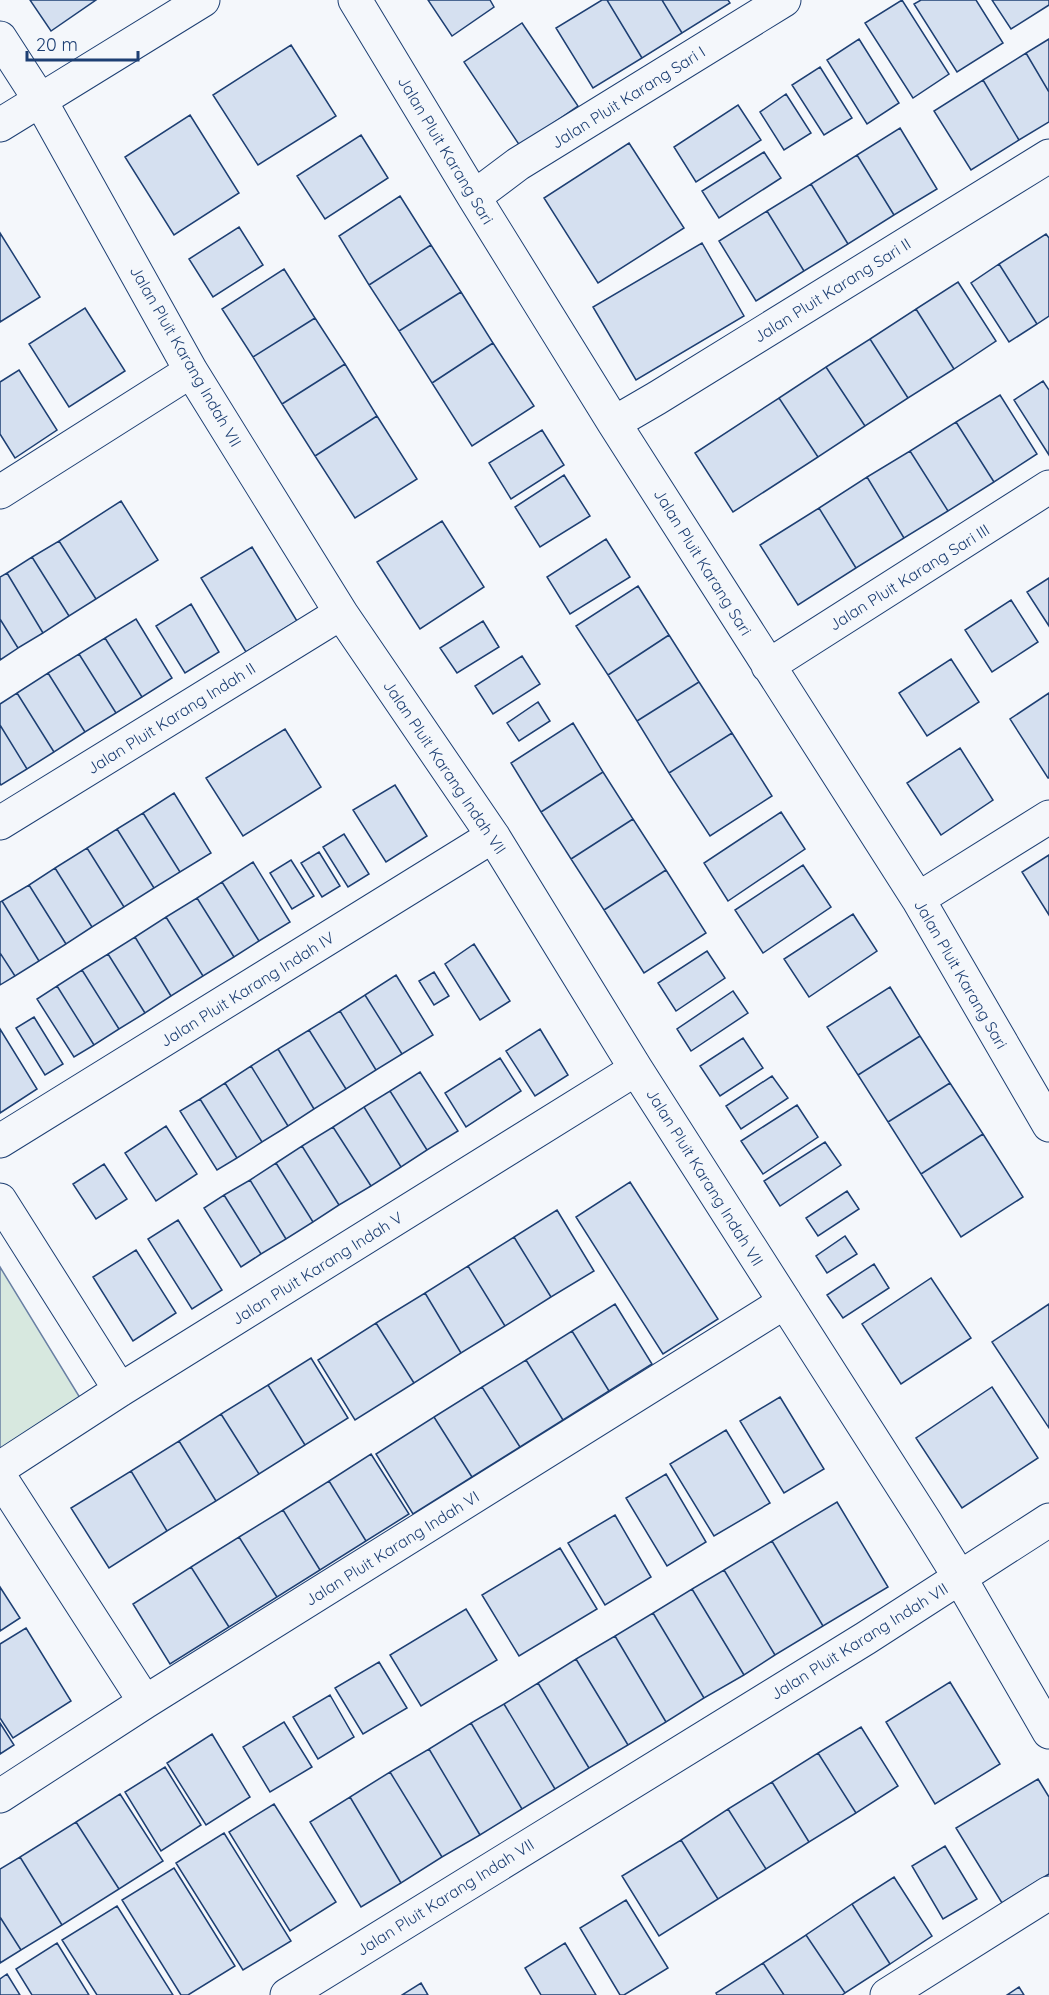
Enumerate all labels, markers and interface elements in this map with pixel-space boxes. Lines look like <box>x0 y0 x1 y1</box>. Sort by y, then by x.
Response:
scale bar <box>27 24 138 62</box>
text: 20 m <box>36 33 78 56</box>
street label: Jalan Pluit Karang Sari I <box>547 41 709 153</box>
street label: Jalan Pluit Karang Sari <box>394 72 498 228</box>
street label: Jalan Pluit Karang Sari II <box>750 233 914 347</box>
street label: Jalan Pluit Karang Indah VII <box>126 262 246 450</box>
street label: Jalan Pluit Karang Sari <box>650 485 756 639</box>
street label: Jalan Pluit Karang Sari III <box>825 519 993 635</box>
street label: Jalan Pluit Karang Indah II <box>83 658 259 778</box>
street label: Jalan Pluit Karang Indah VII <box>379 676 511 858</box>
street label: Jalan Pluit Karang Sari <box>910 896 1012 1052</box>
street label: Jalan Pluit Karang Indah IV <box>156 927 338 1051</box>
street label: Jalan Pluit Karang Indah VII <box>642 1084 768 1270</box>
street label: Jalan Pluit Karang Indah V <box>228 1207 406 1329</box>
street label: Jalan Pluit Karang Indah VI <box>301 1486 483 1610</box>
street label: Jalan Pluit Karang Indah VII <box>766 1578 952 1704</box>
street label: Jalan Pluit Karang Indah VII <box>352 1834 538 1960</box>

